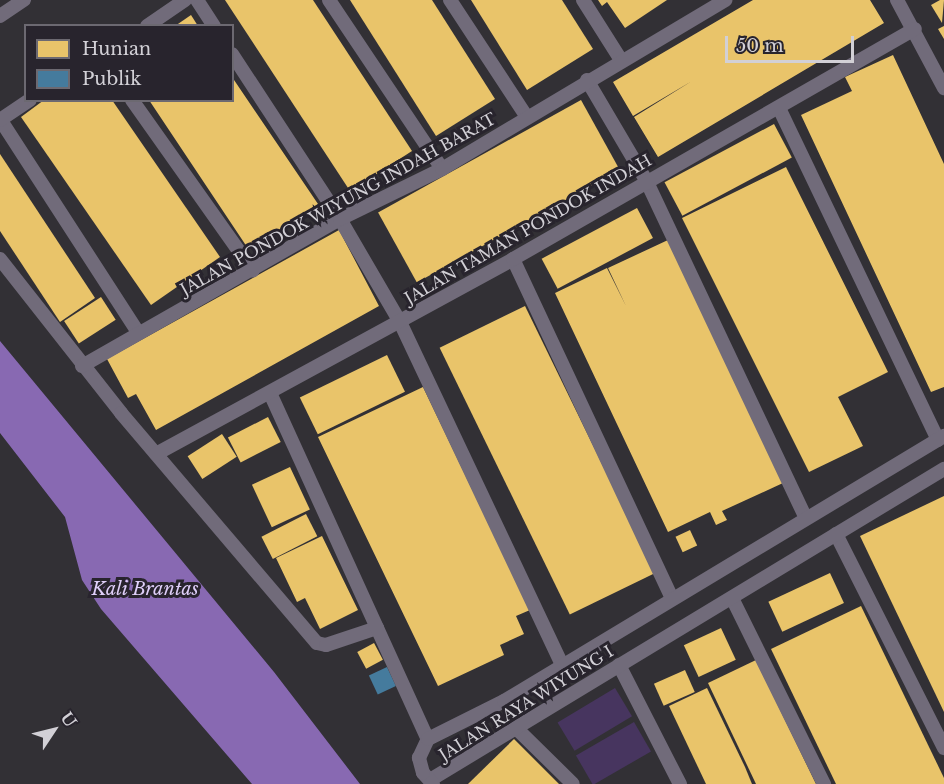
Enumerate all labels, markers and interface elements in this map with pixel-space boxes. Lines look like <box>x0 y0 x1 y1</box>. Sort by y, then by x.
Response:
legend <box>24 24 234 102</box>
scale bar <box>728 24 857 62</box>
text: 50 m <box>736 35 784 57</box>
text: Hunian <box>82 38 151 60</box>
text: Publik <box>82 68 141 90</box>
street label: JALAN PONDOK WIYUNG INDAH BARAT <box>176 109 500 299</box>
street label: JALAN TAMAN PONDOK INDAH <box>401 150 655 308</box>
water label: Kali Brantas <box>91 578 199 600</box>
street label: JALAN RAYA WIYUNG I <box>435 641 617 765</box>
north arrow <box>24 700 84 760</box>
text: U <box>57 708 81 731</box>

